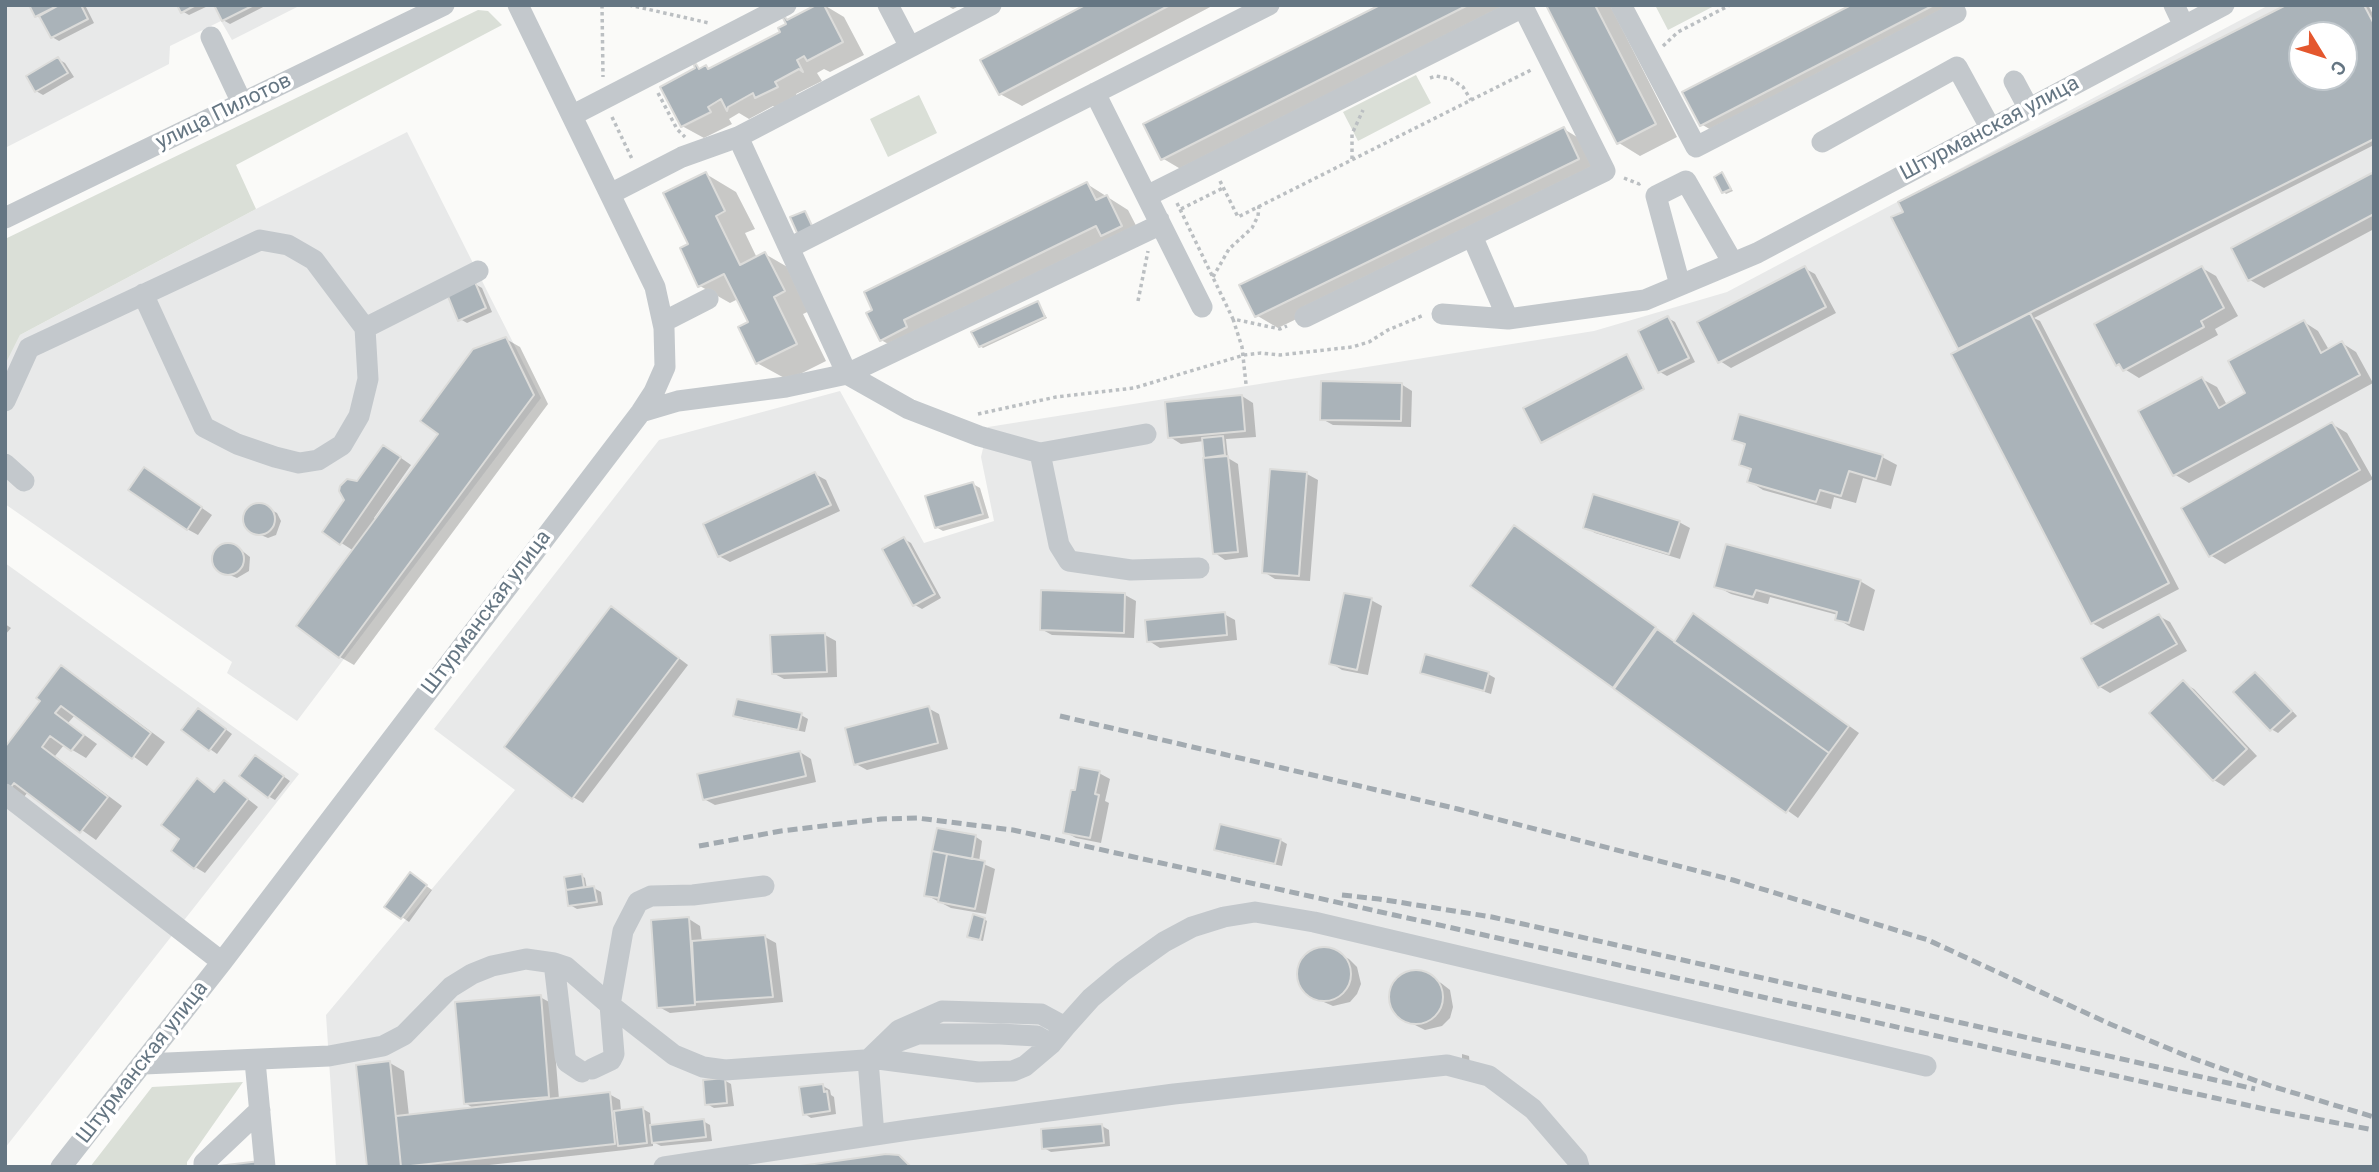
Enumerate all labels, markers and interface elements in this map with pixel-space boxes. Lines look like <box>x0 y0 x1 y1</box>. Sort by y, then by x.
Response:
north arrow <box>2288 21 2358 91</box>
text: С <box>2325 56 2351 80</box>
street label: улица Пилотов <box>152 68 296 156</box>
street label: Штурманская улица <box>1896 71 2084 187</box>
street label: Штурманская улица <box>417 526 557 700</box>
street label: Штурманская улица <box>72 977 214 1149</box>

